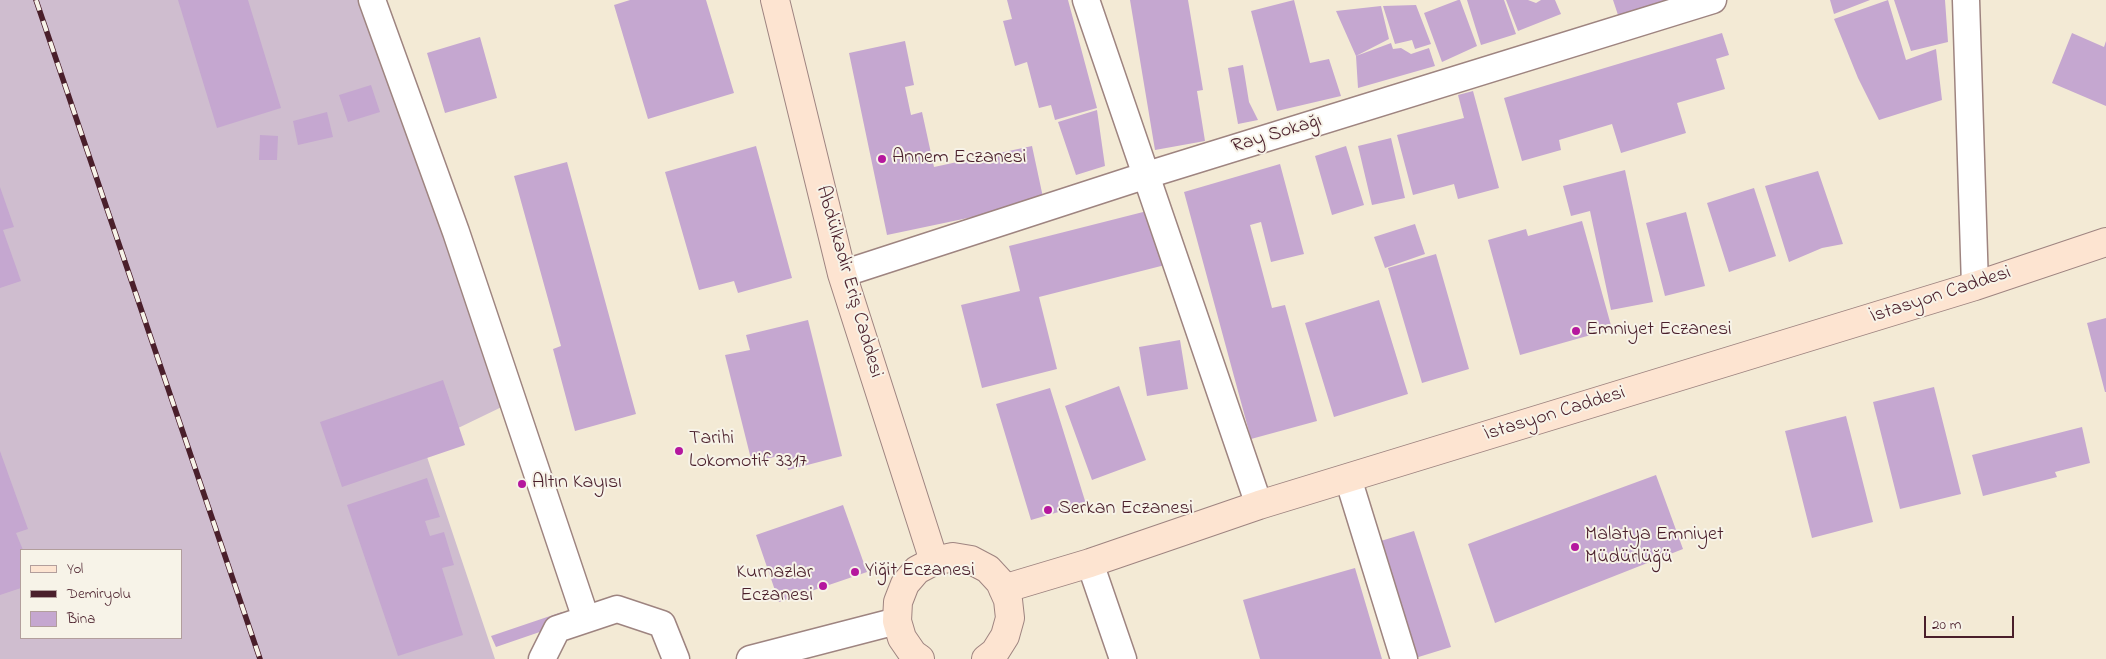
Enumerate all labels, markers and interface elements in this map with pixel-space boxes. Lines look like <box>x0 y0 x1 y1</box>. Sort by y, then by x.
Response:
street label: Ray Sokağı <box>1229 110 1325 160</box>
place label: Annem Eczanesi <box>892 147 1026 171</box>
marker: Annem Eczanesi <box>876 153 888 165</box>
street label: Abdülkadir Eriş Caddesi <box>809 183 887 381</box>
street label: İstasyon Caddesi <box>1868 262 2014 330</box>
place label: Emniyet Eczanesi <box>1586 319 1732 343</box>
marker: Emniyet Eczanesi <box>1570 325 1582 337</box>
street label: İstasyon Caddesi <box>1481 382 1629 448</box>
place label: Tarihi Lokomotif 3317 <box>689 428 807 475</box>
marker: Tarihi Lokomotif 3317 <box>673 445 685 457</box>
place label: Altın Kayısı <box>532 472 622 496</box>
marker: Altın Kayısı <box>516 478 528 490</box>
place label: Serkan Eczanesi <box>1058 498 1193 522</box>
marker: Serkan Eczanesi <box>1042 504 1054 516</box>
place label: Malatya Emniyet Müdürlüğü <box>1585 524 1724 571</box>
marker: Malatya Emniyet Müdürlüğü <box>1569 541 1581 553</box>
legend <box>20 549 182 639</box>
text: Yol <box>67 558 83 580</box>
place label: Yiğit Eczanesi <box>865 560 975 584</box>
place label: Kurnazlar Eczanesi <box>736 562 813 609</box>
marker: Yiğit Eczanesi <box>849 566 861 578</box>
marker: Kurnazlar Eczanesi <box>817 580 829 592</box>
text: Demiryolu <box>67 583 131 605</box>
scale bar <box>1926 606 2016 638</box>
text: Bina <box>67 608 95 630</box>
text: 20 m <box>1932 614 1961 636</box>

